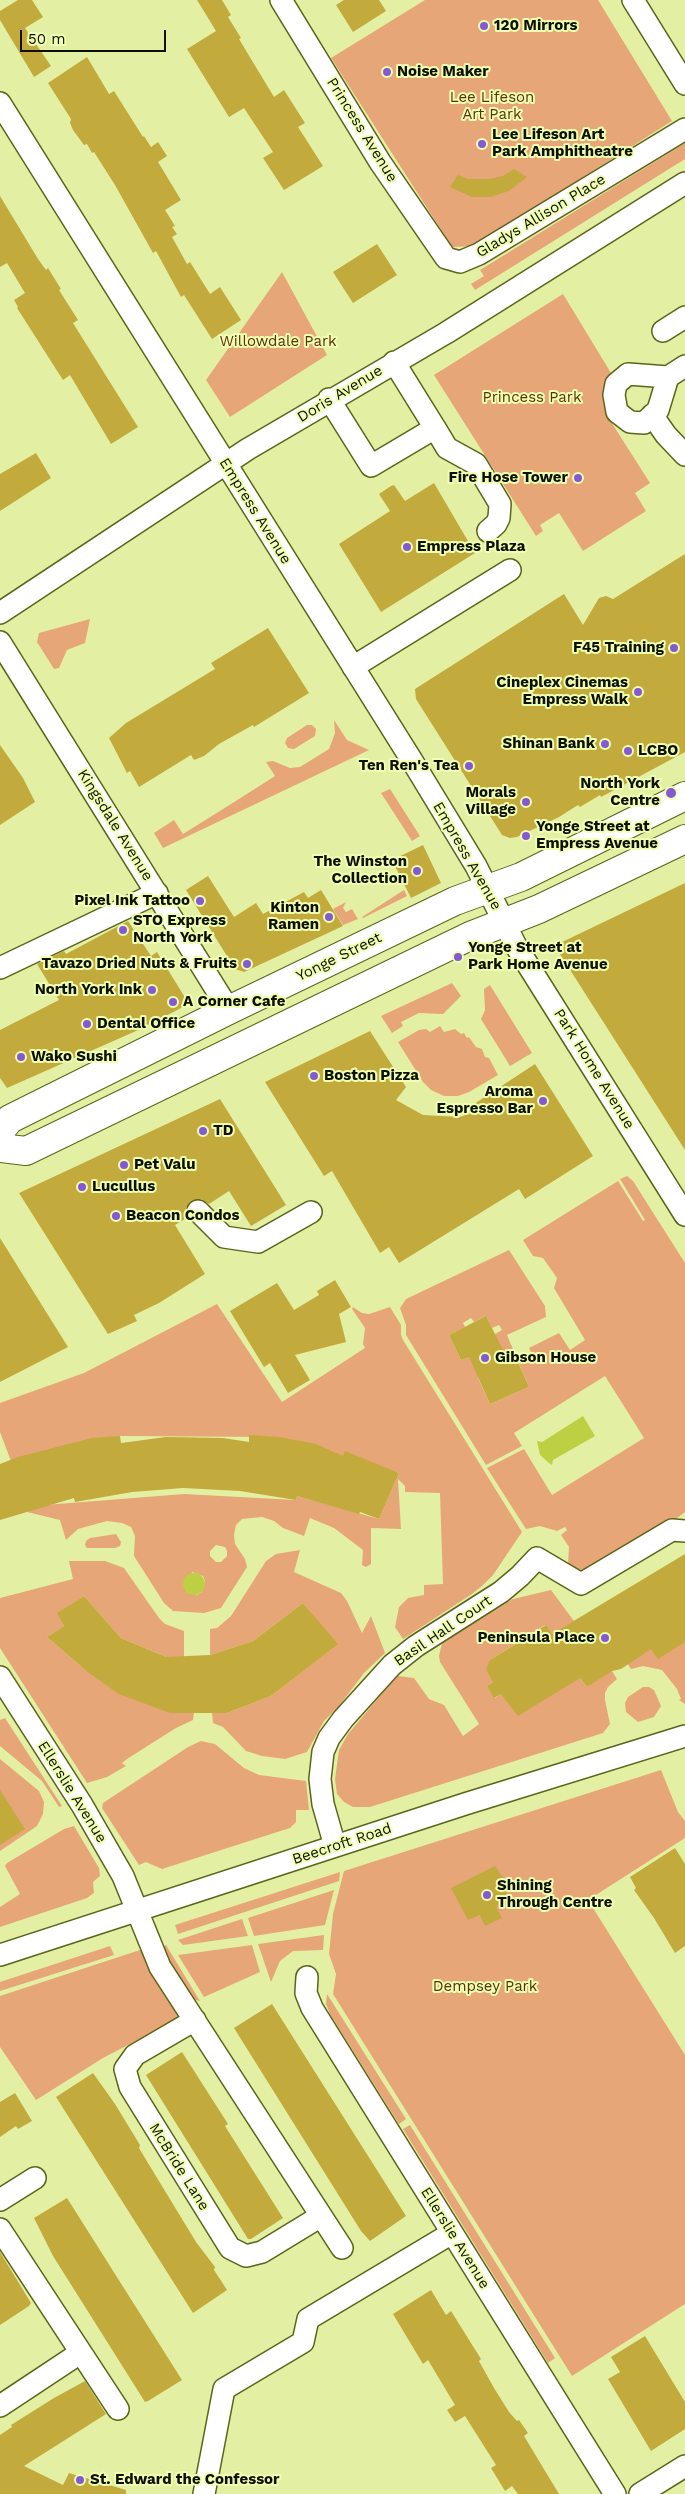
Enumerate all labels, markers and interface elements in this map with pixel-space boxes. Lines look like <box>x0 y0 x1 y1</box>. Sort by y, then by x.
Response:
place label: 120 Mirrors <box>494 17 577 35</box>
scale bar <box>22 20 169 52</box>
marker: 120 Mirrors <box>478 20 490 32</box>
text: 50 m <box>28 30 65 48</box>
place label: Noise Maker <box>397 63 489 81</box>
marker: Noise Maker <box>381 66 393 78</box>
street label: Princess Avenue <box>323 75 401 185</box>
park label: Lee Lifeson Art Park <box>450 89 534 124</box>
place label: Lee Lifeson Art Park Amphitheatre <box>492 126 633 161</box>
marker: Lee Lifeson Art Park Amphitheatre <box>476 138 488 150</box>
street label: Gladys Allison Place <box>473 170 609 262</box>
park label: Willowdale Park <box>219 333 337 351</box>
street label: Doris Avenue <box>294 362 386 426</box>
park label: Princess Park <box>483 389 581 407</box>
street label: Empress Avenue <box>215 455 295 567</box>
place label: Fire Hose Tower <box>448 469 568 487</box>
marker: Fire Hose Tower <box>572 472 584 484</box>
place label: Empress Plaza <box>417 538 525 556</box>
marker: Empress Plaza <box>401 541 413 553</box>
place label: F45 Training <box>573 639 664 657</box>
marker: F45 Training <box>668 642 680 654</box>
place label: Cineplex Cinemas Empress Walk <box>496 674 628 709</box>
marker: Cineplex Cinemas Empress Walk <box>632 686 644 698</box>
place label: Shinan Bank <box>503 735 595 753</box>
marker: Shinan Bank <box>599 738 611 750</box>
place label: LCBO <box>638 742 678 760</box>
marker: LCBO <box>622 745 634 757</box>
place label: Ten Ren's Tea <box>358 757 459 775</box>
marker: Ten Ren's Tea <box>463 760 475 772</box>
street label: Kingsdale Avenue <box>73 766 157 884</box>
place label: North York Centre <box>580 775 660 810</box>
place label: Morals Village <box>465 784 516 819</box>
marker: North York Centre <box>664 786 678 800</box>
marker: Morals Village <box>520 796 532 808</box>
street label: Empress Avenue <box>429 799 505 913</box>
place label: Yonge Street at Empress Avenue <box>536 818 658 853</box>
marker: Yonge Street at Empress Avenue <box>520 830 532 842</box>
place label: The Winston Collection <box>314 853 407 888</box>
marker: The Winston Collection <box>411 865 423 877</box>
place label: Pixel Ink Tattoo <box>74 892 190 910</box>
marker: Pixel Ink Tattoo <box>194 895 206 907</box>
place label: Kinton Ramen <box>268 899 319 934</box>
marker: Kinton Ramen <box>323 911 335 923</box>
place label: STO Express North York <box>133 912 226 947</box>
marker: STO Express North York <box>117 924 129 936</box>
street label: Yonge Street <box>293 929 385 985</box>
place label: Yonge Street at Park Home Avenue <box>468 939 608 974</box>
marker: Yonge Street at Park Home Avenue <box>452 951 464 963</box>
place label: Tavazo Dried Nuts & Fruits <box>42 955 237 973</box>
marker: Tavazo Dried Nuts & Fruits <box>241 958 253 970</box>
place label: North York Ink <box>35 981 142 999</box>
marker: North York Ink <box>146 984 158 996</box>
place label: A Corner Cafe <box>183 993 286 1011</box>
marker: A Corner Cafe <box>167 996 179 1008</box>
street label: Park Home Avenue <box>550 1006 638 1132</box>
place label: Dental Office <box>97 1015 195 1033</box>
marker: Dental Office <box>81 1018 93 1030</box>
place label: Wako Sushi <box>31 1048 117 1066</box>
marker: Wako Sushi <box>15 1051 27 1063</box>
place label: Boston Pizza <box>324 1067 419 1085</box>
marker: Boston Pizza <box>308 1070 320 1082</box>
place label: Aroma Espresso Bar <box>436 1083 533 1118</box>
marker: Aroma Espresso Bar <box>537 1095 549 1107</box>
place label: TD <box>213 1122 234 1140</box>
marker: TD <box>197 1125 209 1137</box>
place label: Pet Valu <box>134 1156 195 1174</box>
marker: Pet Valu <box>118 1159 130 1171</box>
place label: Lucullus <box>92 1178 155 1196</box>
marker: Lucullus <box>76 1181 88 1193</box>
place label: Beacon Condos <box>126 1207 240 1225</box>
marker: Beacon Condos <box>110 1210 122 1222</box>
place label: Gibson House <box>495 1349 596 1367</box>
marker: Gibson House <box>479 1352 491 1364</box>
street label: Basil Hall Court <box>391 1592 495 1670</box>
place label: Peninsula Place <box>477 1629 595 1647</box>
marker: Peninsula Place <box>599 1632 611 1644</box>
street label: Ellerslie Avenue <box>33 1738 111 1846</box>
street label: Beecroft Road <box>290 1819 394 1869</box>
place label: Shining Through Centre <box>497 1877 612 1912</box>
marker: Shining Through Centre <box>481 1889 493 1901</box>
park label: Dempsey Park <box>433 1978 537 1996</box>
street label: McBride Lane <box>145 2120 213 2214</box>
street label: Ellerslie Avenue <box>416 2184 494 2292</box>
place label: St. Edward the Confessor <box>90 2471 280 2489</box>
marker: St. Edward the Confessor <box>74 2474 86 2486</box>

